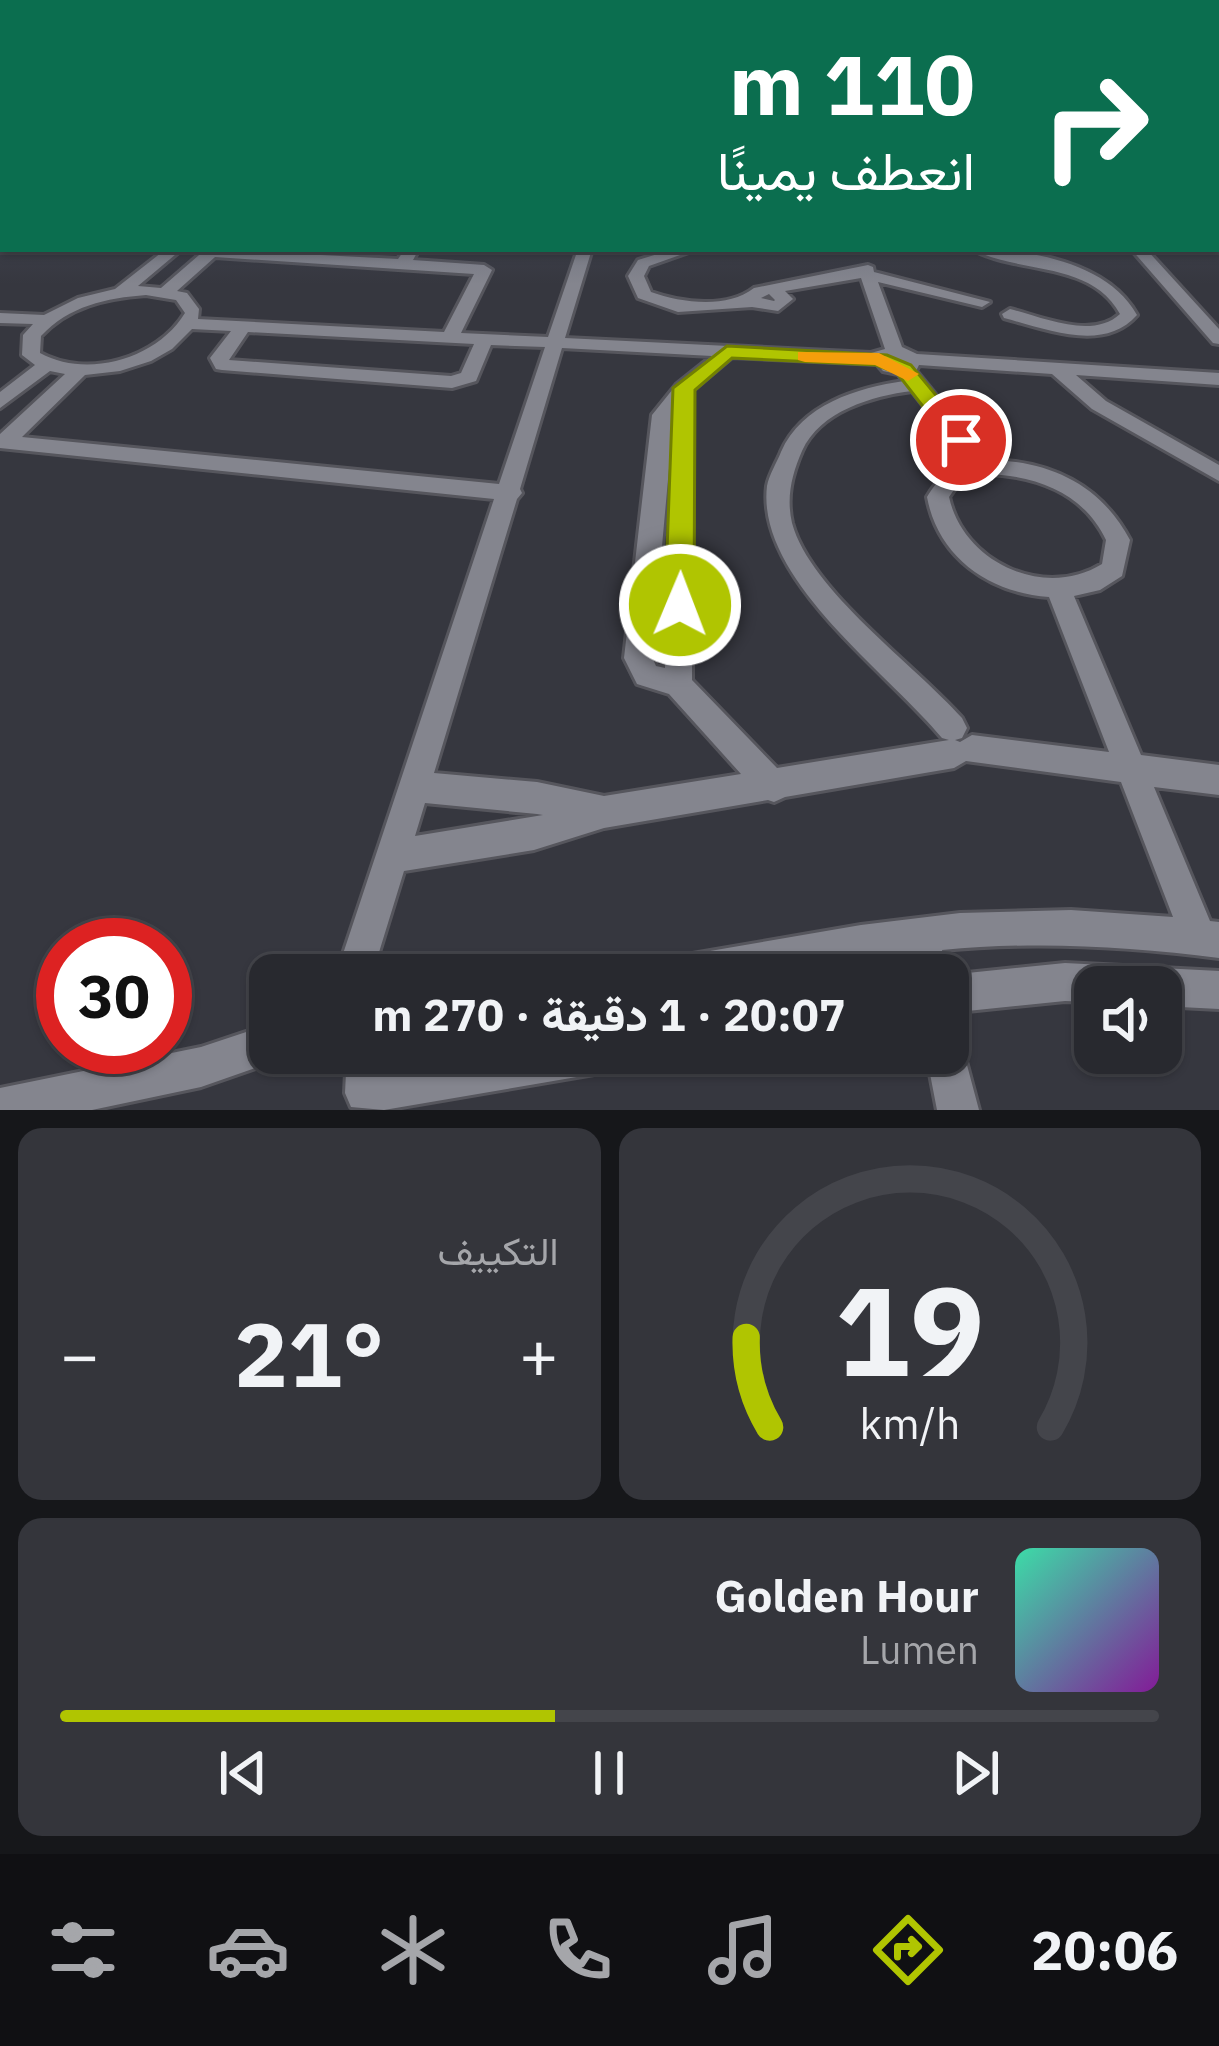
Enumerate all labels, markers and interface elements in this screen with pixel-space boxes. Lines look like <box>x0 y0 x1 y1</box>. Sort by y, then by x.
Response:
text: 110 m <box>729 29 975 138</box>
icon: right <box>1017 48 1173 204</box>
text: انعطف يمينًا <box>717 135 975 205</box>
pin <box>910 389 1012 491</box>
icon: arrive <box>928 407 994 473</box>
position arrow <box>617 542 743 668</box>
speed limit sign: 30 <box>36 918 192 1074</box>
map controls <box>1074 966 1182 1074</box>
button: sound <box>1074 966 1182 1074</box>
text: 20:07 · 1 دقيقة · 270 m <box>372 985 846 1043</box>
text: التكييف <box>438 1225 559 1276</box>
text: 19 <box>835 1248 985 1410</box>
text: 21° <box>234 1295 384 1412</box>
text: − <box>60 1311 100 1397</box>
text: + <box>519 1311 559 1397</box>
text: km/h <box>859 1395 960 1451</box>
text: Golden Hour <box>715 1566 979 1624</box>
text: Lumen <box>860 1624 979 1675</box>
icon: previous <box>210 1740 276 1806</box>
icon: pause <box>576 1740 642 1806</box>
icon: next <box>943 1740 1009 1806</box>
icon: filters <box>41 1908 125 1992</box>
icon: car <box>206 1908 290 1992</box>
icon: climate <box>371 1908 455 1992</box>
icon: phone <box>536 1908 620 1992</box>
icon: music <box>701 1908 785 1992</box>
icon: directions <box>866 1908 950 1992</box>
text: 20:06 <box>1031 1915 1178 1985</box>

